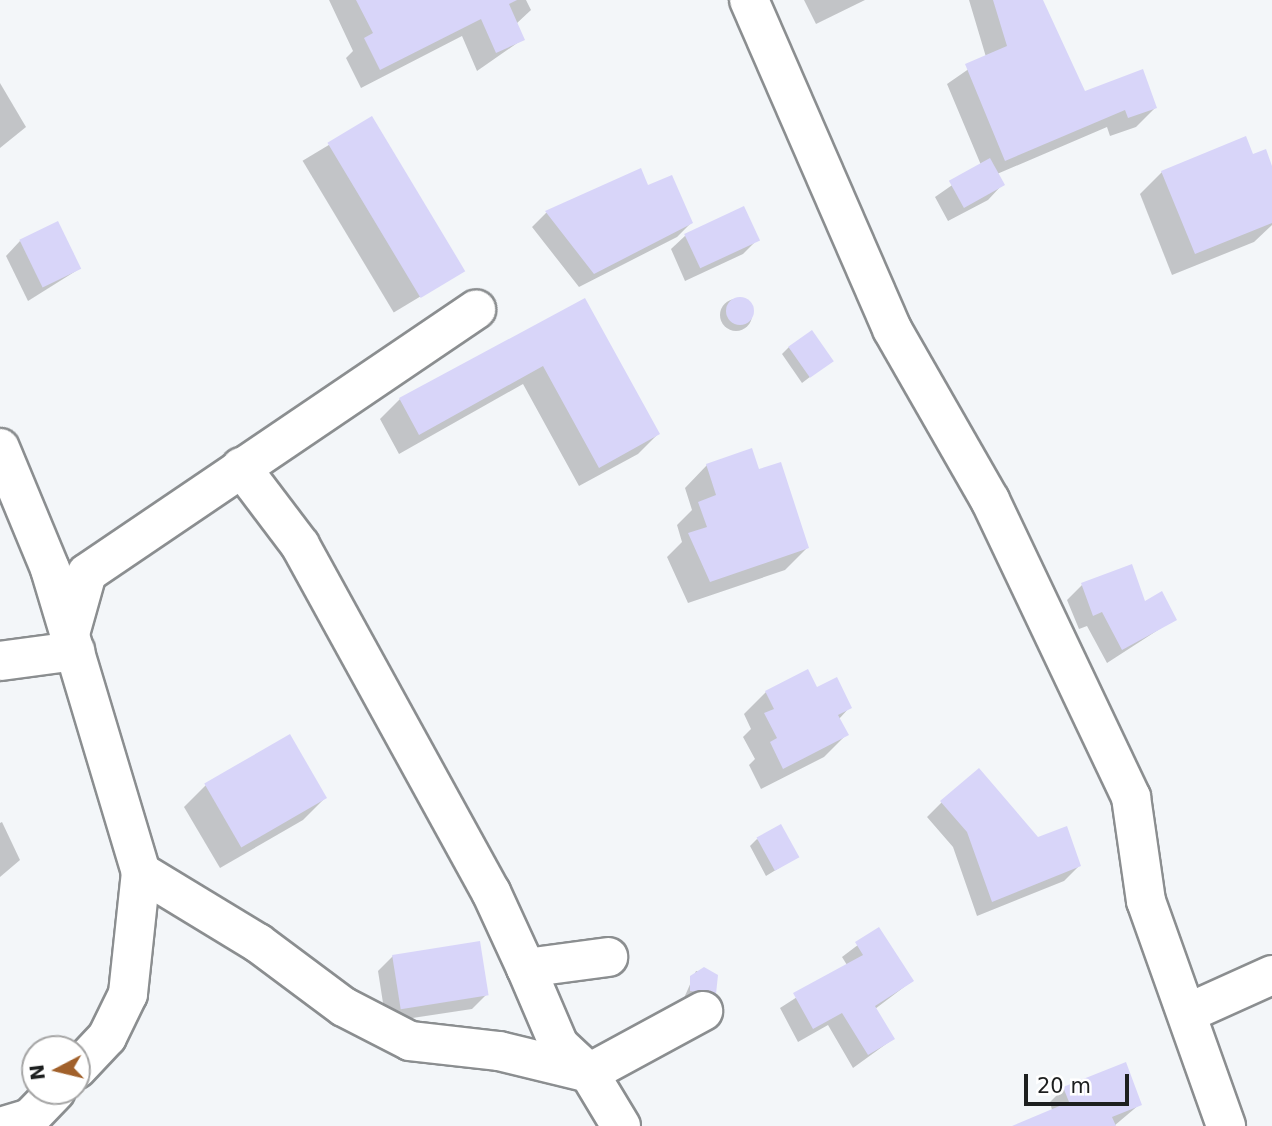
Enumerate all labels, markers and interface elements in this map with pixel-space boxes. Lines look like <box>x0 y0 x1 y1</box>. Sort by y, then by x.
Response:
north arrow <box>21 1035 91 1105</box>
scale bar <box>1027 1060 1132 1104</box>
text: N <box>25 1063 49 1082</box>
text: 20 m <box>1037 1074 1091 1098</box>

